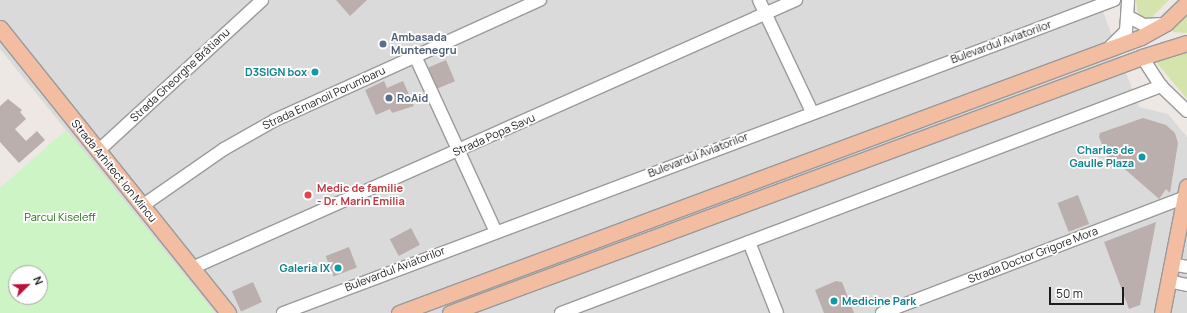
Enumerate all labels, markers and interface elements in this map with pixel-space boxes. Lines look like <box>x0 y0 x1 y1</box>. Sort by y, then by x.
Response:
street label: Bulevardul Aviatorilor <box>949 18 1053 66</box>
street label: Strada Gheorghe Brătianu <box>127 25 233 125</box>
place label: Ambasada Muntenegru <box>391 31 457 57</box>
marker: Ambasada Muntenegru <box>378 39 388 49</box>
street label: Strada Emanoil Porumbaru <box>260 64 388 132</box>
place label: D3SIGN box <box>245 65 307 79</box>
marker: D3SIGN box <box>310 67 320 77</box>
place label: RoAid <box>397 91 428 105</box>
marker: RoAid <box>384 93 394 103</box>
street label: Strada Popa Savu <box>451 111 537 159</box>
street label: Strada Arhitect Ion Mincu <box>69 117 159 225</box>
street label: Bulevardul Aviatorilor <box>646 130 750 180</box>
place label: Charles de Gaulle Plaza <box>1069 144 1134 170</box>
marker: Charles de Gaulle Plaza <box>1137 152 1147 162</box>
place label: Medic de familie - Dr. Marin Emilia <box>317 182 405 208</box>
marker: Medic de familie - Dr. Marin Emilia <box>302 189 314 201</box>
park label: Parcul Kiseleff <box>24 210 96 224</box>
street label: Strada Doctor Grigore Mora <box>966 224 1100 286</box>
street label: Bulevardul Aviatorilor <box>343 244 447 294</box>
place label: Galeria IX <box>280 261 330 275</box>
marker: Galeria IX <box>333 263 343 273</box>
north arrow <box>8 265 48 305</box>
text: N <box>30 274 47 287</box>
scale bar <box>1051 279 1126 305</box>
text: 50 m <box>1056 285 1083 302</box>
place label: Medicine Park <box>842 294 916 308</box>
marker: Medicine Park <box>829 296 839 306</box>

